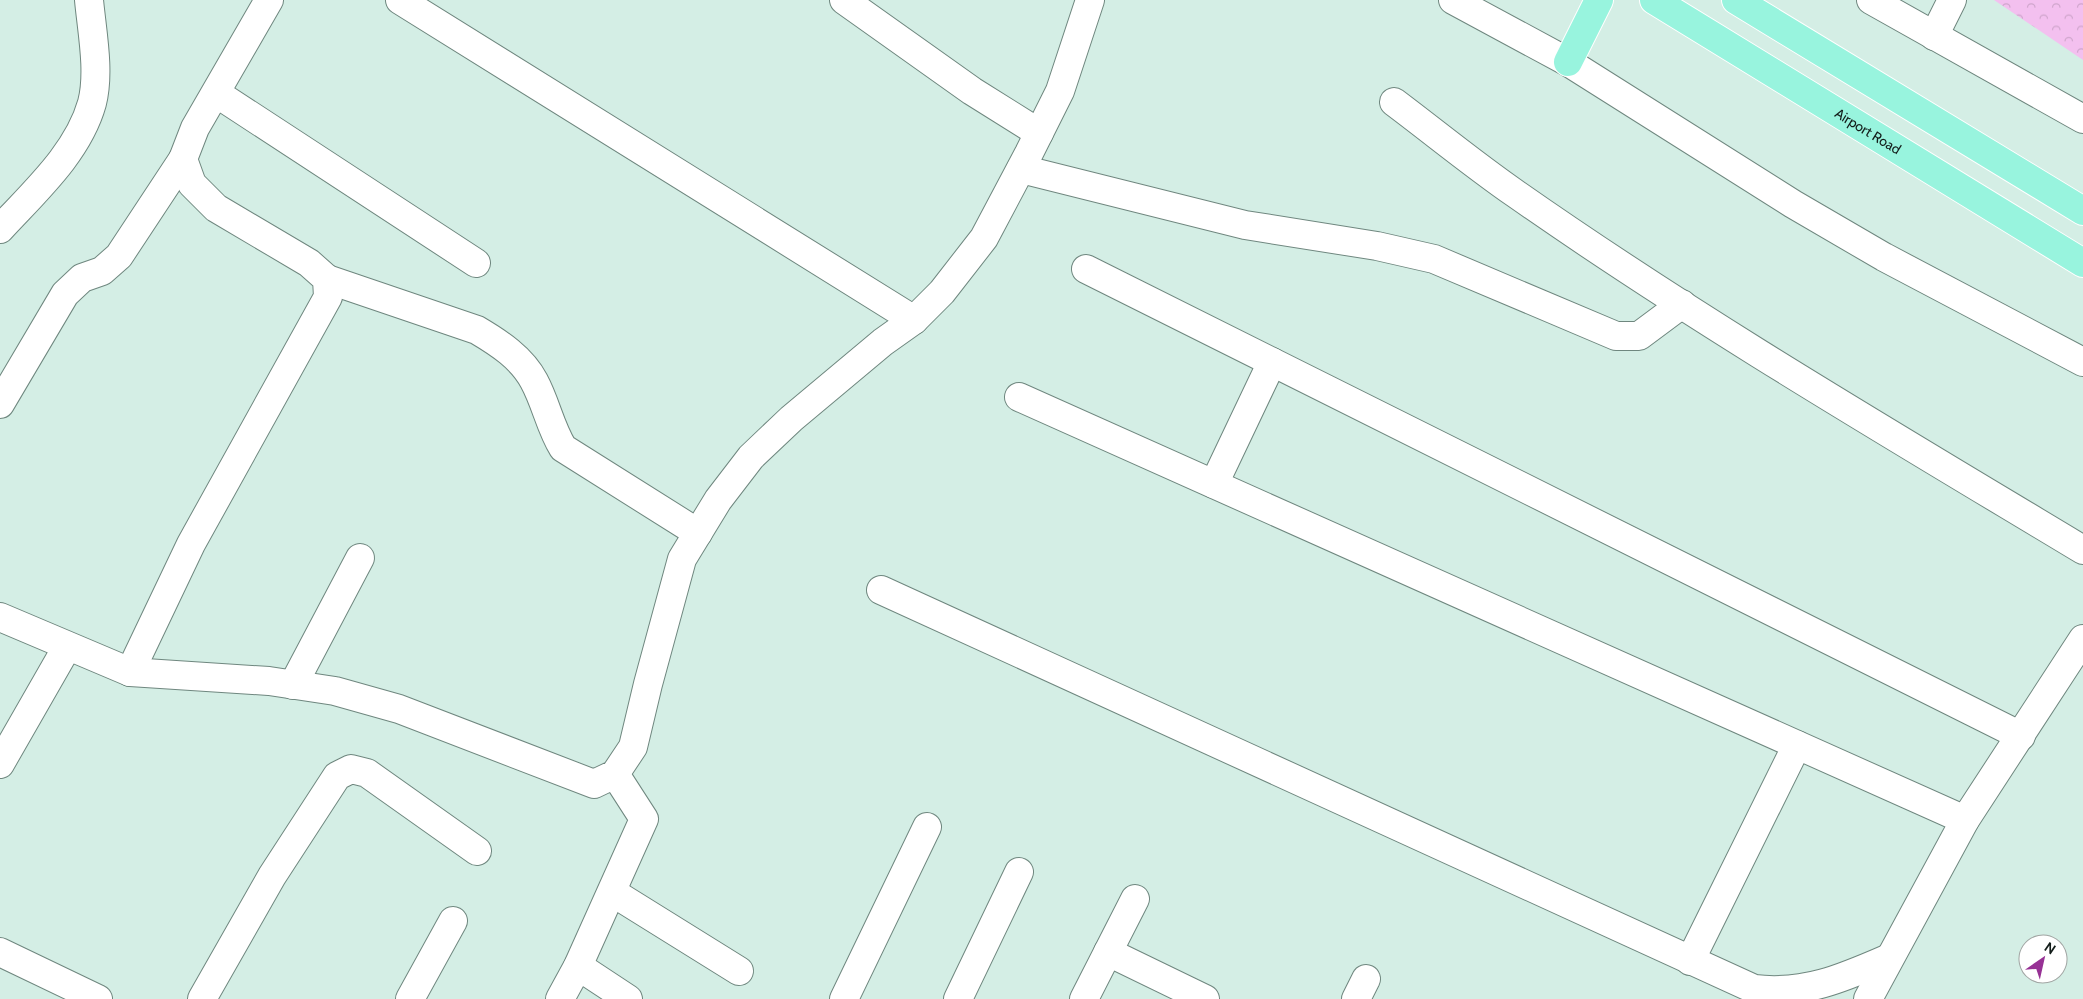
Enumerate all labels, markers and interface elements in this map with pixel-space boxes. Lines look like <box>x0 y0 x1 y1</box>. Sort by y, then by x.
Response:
street label: Airport Road <box>1832 104 1904 158</box>
north arrow <box>2018 934 2068 984</box>
text: N <box>2041 938 2059 958</box>

